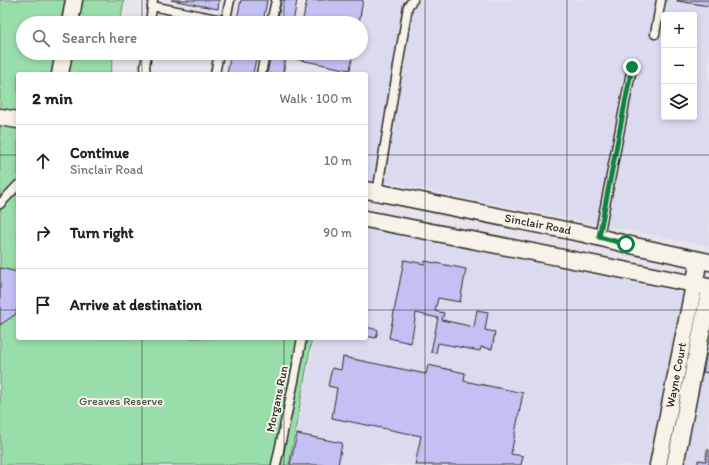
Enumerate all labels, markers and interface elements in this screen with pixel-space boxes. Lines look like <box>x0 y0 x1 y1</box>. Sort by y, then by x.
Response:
map controls <box>661 12 697 120</box>
button: + <box>661 12 697 48</box>
search box <box>16 16 368 60</box>
icon: search <box>30 27 52 49</box>
text: Search here <box>62 29 137 47</box>
button: − <box>661 48 697 84</box>
route end <box>623 58 641 76</box>
button: layers <box>661 84 697 120</box>
text: 2 min <box>32 88 72 108</box>
text: Walk · 100 m <box>279 91 352 106</box>
text: Continue <box>70 144 129 162</box>
icon: ahead <box>32 150 54 172</box>
text: 10 m <box>324 153 352 168</box>
text: Sinclair Road <box>70 162 143 177</box>
street label: Sinclair Road <box>504 211 573 237</box>
icon: right <box>32 222 54 244</box>
text: Turn right <box>70 224 134 242</box>
text: 90 m <box>323 225 352 240</box>
route start <box>617 235 635 253</box>
icon: arrive <box>32 294 54 316</box>
text: Arrive at destination <box>70 296 202 314</box>
street label: Wayne Court <box>663 341 689 409</box>
street label: Morgans Run <box>263 364 291 433</box>
park label: Greaves Reserve <box>79 394 163 408</box>

